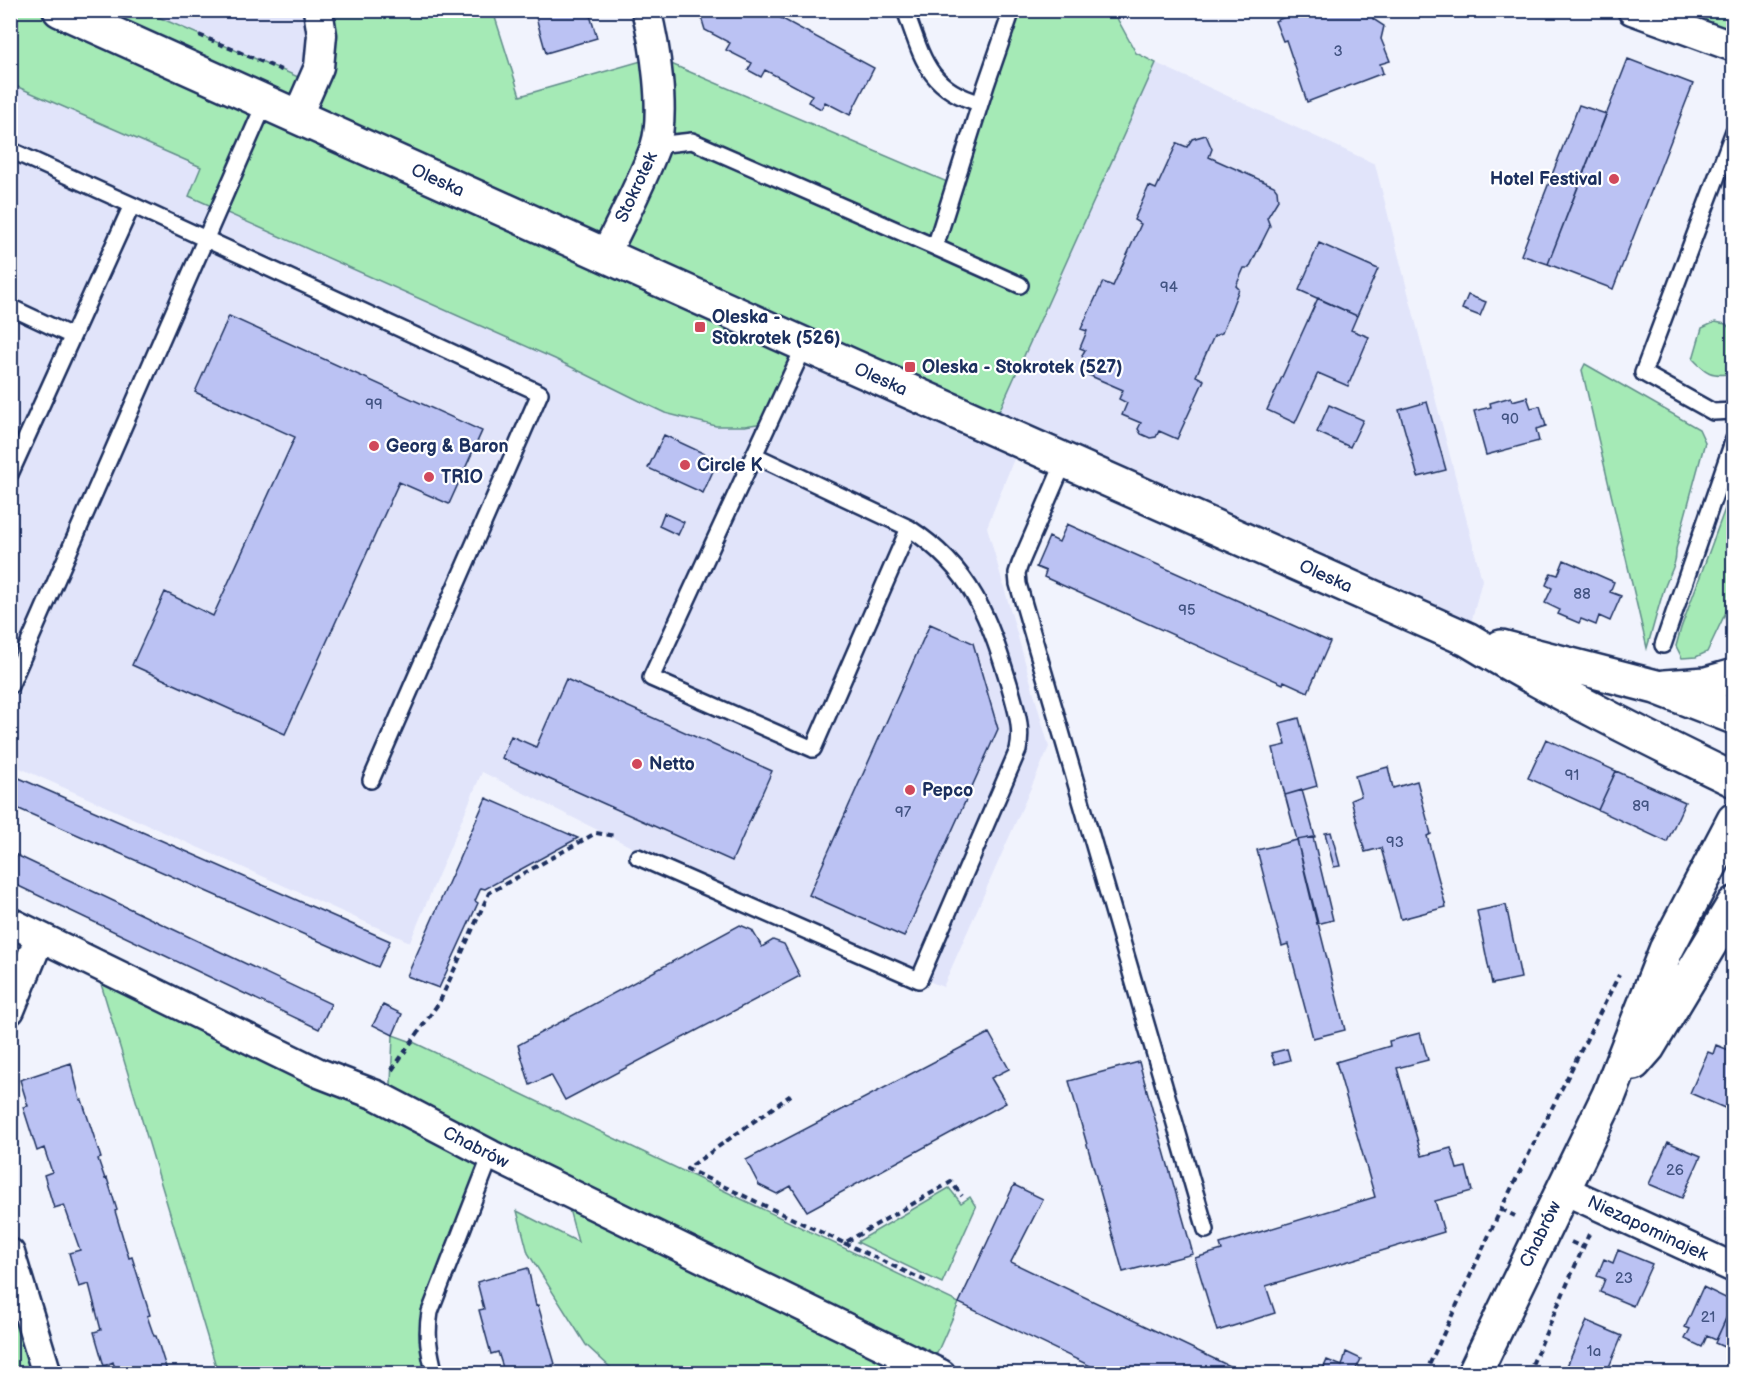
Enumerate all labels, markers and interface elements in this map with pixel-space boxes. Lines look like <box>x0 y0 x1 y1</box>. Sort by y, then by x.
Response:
house number: 3 <box>1333 42 1343 61</box>
street label: Stokrotek <box>611 148 662 226</box>
street label: Oleska <box>408 159 468 201</box>
place label: Hotel Festival <box>1490 169 1602 190</box>
marker: Hotel Festival <box>1607 172 1621 186</box>
house number: 94 <box>1160 278 1178 297</box>
place label: Oleska - Stokrotek (526) <box>712 307 841 349</box>
marker: Oleska - Stokrotek (526) <box>693 320 707 334</box>
place label: Oleska - Stokrotek (527) <box>922 357 1122 378</box>
street label: Oleska <box>851 358 911 400</box>
marker: Oleska - Stokrotek (527) <box>903 360 917 374</box>
house number: 99 <box>365 395 383 414</box>
house number: 90 <box>1501 410 1519 429</box>
place label: Georg & Baron <box>386 436 509 457</box>
marker: Georg & Baron <box>367 439 381 453</box>
place label: Circle K <box>697 455 763 476</box>
marker: Circle K <box>678 458 692 472</box>
place label: TRIO <box>441 467 483 488</box>
marker: TRIO <box>422 470 436 484</box>
street label: Oleska <box>1296 555 1356 597</box>
house number: 88 <box>1573 585 1591 604</box>
house number: 95 <box>1178 601 1196 620</box>
place label: Netto <box>649 754 695 775</box>
marker: Netto <box>630 757 644 771</box>
house number: 91 <box>1565 766 1579 785</box>
place label: Pepco <box>922 780 973 801</box>
marker: Pepco <box>903 783 917 797</box>
house number: 89 <box>1632 797 1650 816</box>
house number: 97 <box>895 803 912 822</box>
house number: 93 <box>1386 833 1404 852</box>
street label: Chabrów <box>439 1122 512 1173</box>
house number: 26 <box>1666 1161 1684 1180</box>
street label: Niezapominajek <box>1584 1191 1712 1266</box>
street label: Chabrów <box>1515 1198 1566 1271</box>
house number: 23 <box>1615 1269 1633 1288</box>
house number: 21 <box>1701 1308 1715 1327</box>
house number: 1a <box>1587 1342 1601 1361</box>

